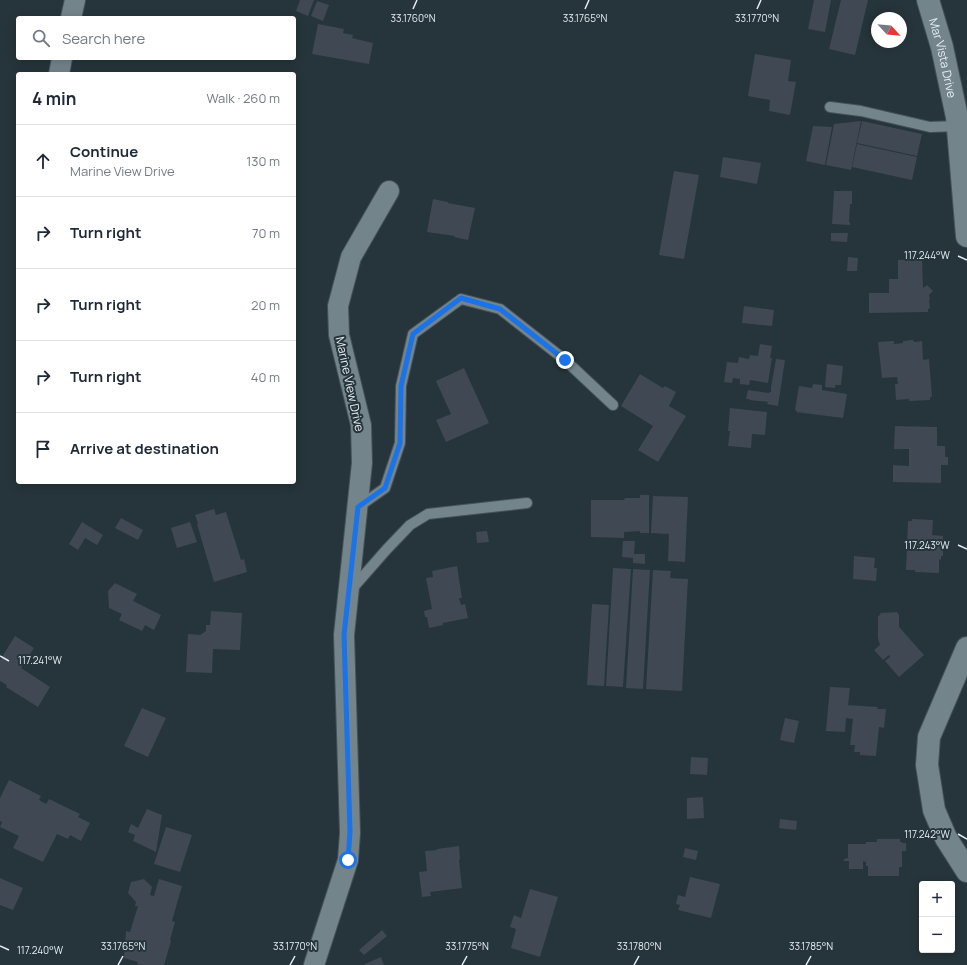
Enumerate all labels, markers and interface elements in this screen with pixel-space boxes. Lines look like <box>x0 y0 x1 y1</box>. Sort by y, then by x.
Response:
text: 33.1760°N <box>391 11 436 25</box>
text: 33.1765°N <box>563 11 607 25</box>
text: 33.1770°N <box>735 11 779 25</box>
north arrow <box>871 12 907 48</box>
search box <box>16 16 296 60</box>
street label: Mar Vista Drive <box>925 16 961 99</box>
icon: search <box>30 27 52 49</box>
text: Search here <box>62 28 145 49</box>
text: 4 min <box>32 87 76 110</box>
text: Walk · 260 m <box>207 89 280 107</box>
text: Continue <box>70 141 138 162</box>
icon: ahead <box>32 150 54 172</box>
text: 130 m <box>246 152 280 170</box>
text: Marine View Drive <box>70 162 175 180</box>
icon: right <box>32 222 54 244</box>
text: Turn right <box>70 222 141 243</box>
text: 70 m <box>252 224 280 242</box>
text: 117.244°W <box>904 248 951 262</box>
icon: right <box>32 294 54 316</box>
text: Turn right <box>70 294 141 315</box>
text: 20 m <box>251 296 280 314</box>
street label: Marine View Drive <box>332 335 368 433</box>
route end <box>556 351 574 369</box>
icon: right <box>32 366 54 388</box>
text: Turn right <box>70 366 141 387</box>
text: 40 m <box>251 368 280 386</box>
icon: arrive <box>32 438 54 460</box>
text: Arrive at destination <box>70 438 219 459</box>
text: 117.243°W <box>904 538 950 552</box>
text: 117.241°W <box>18 653 63 667</box>
text: 117.242°W <box>904 827 950 841</box>
route start <box>339 851 357 869</box>
map controls <box>919 881 955 953</box>
button: + <box>919 881 955 917</box>
button: − <box>919 917 955 953</box>
text: 33.1765°N <box>101 939 145 953</box>
text: 33.1770°N <box>273 939 317 953</box>
text: 33.1775°N <box>445 939 489 953</box>
text: 33.1780°N <box>617 939 661 953</box>
text: 33.1785°N <box>789 939 833 953</box>
text: 117.240°W <box>17 943 64 957</box>

